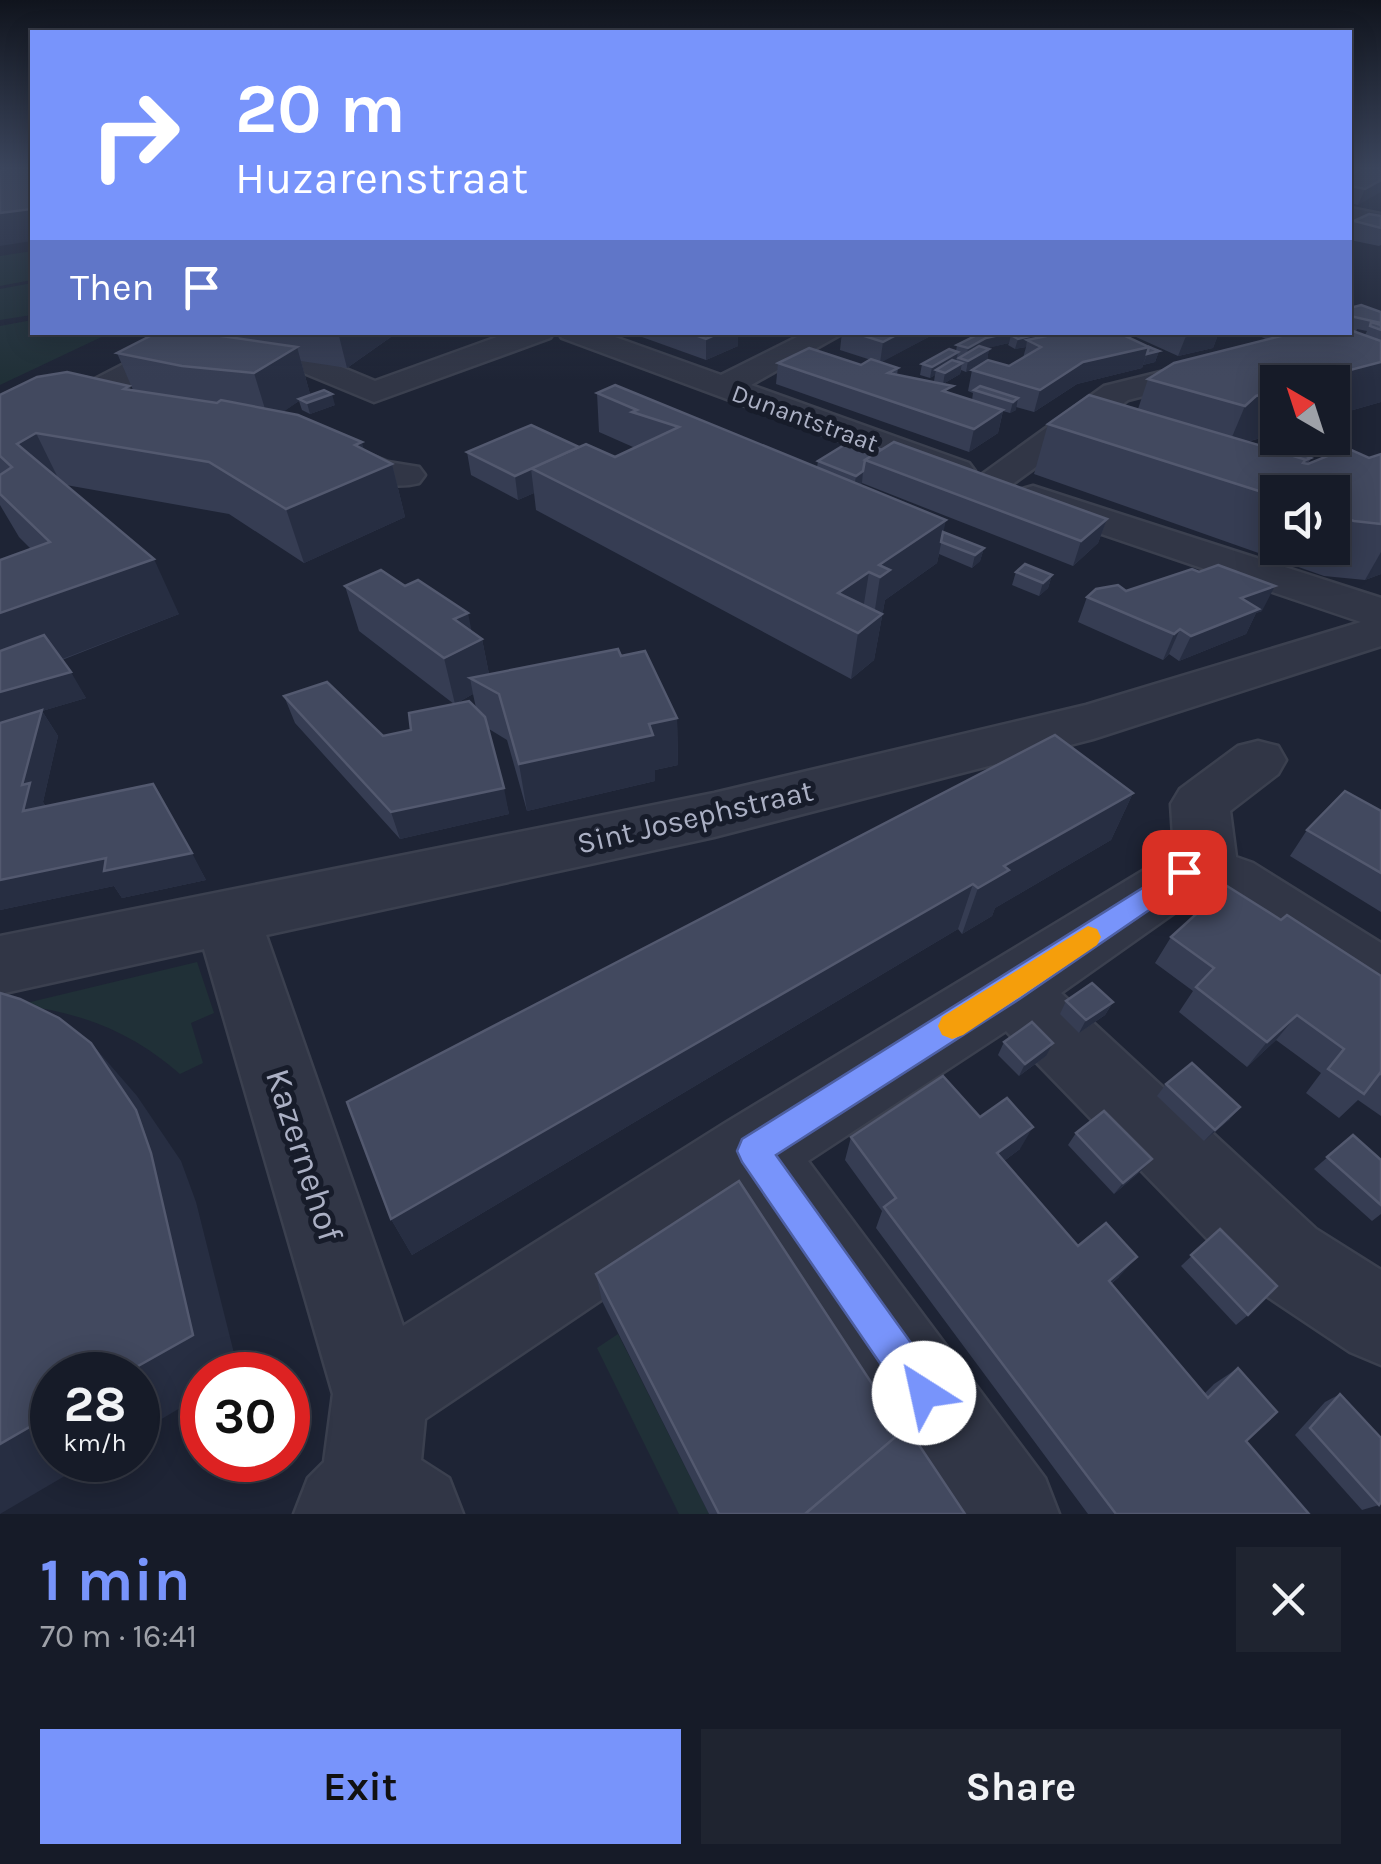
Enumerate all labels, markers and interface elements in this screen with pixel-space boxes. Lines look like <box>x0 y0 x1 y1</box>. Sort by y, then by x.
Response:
text: 20 m <box>235 68 406 150</box>
icon: right <box>70 70 200 200</box>
text: Huzarenstraat <box>235 152 528 204</box>
icon: arrive <box>174 260 229 315</box>
text: Then <box>70 265 154 310</box>
north arrow <box>1260 365 1350 455</box>
map controls <box>1260 365 1350 565</box>
street label: Dunantstraat <box>728 378 882 458</box>
button: sound <box>1260 475 1350 565</box>
street label: Sint Josephstraat <box>573 772 817 862</box>
pin <box>1142 830 1227 915</box>
icon: arrive <box>1157 845 1212 900</box>
street label: Kazernehof <box>257 1063 351 1247</box>
position arrow <box>872 1341 976 1445</box>
speed limit sign: 30 <box>180 1352 310 1482</box>
text: 28 <box>64 1375 126 1434</box>
text: km/h <box>63 1428 127 1457</box>
text: 1 min <box>40 1545 191 1615</box>
button: close <box>1236 1547 1341 1652</box>
text: 70 m · 16:41 <box>40 1618 197 1655</box>
button: Exit <box>40 1729 681 1844</box>
button: Share <box>701 1729 1341 1844</box>

